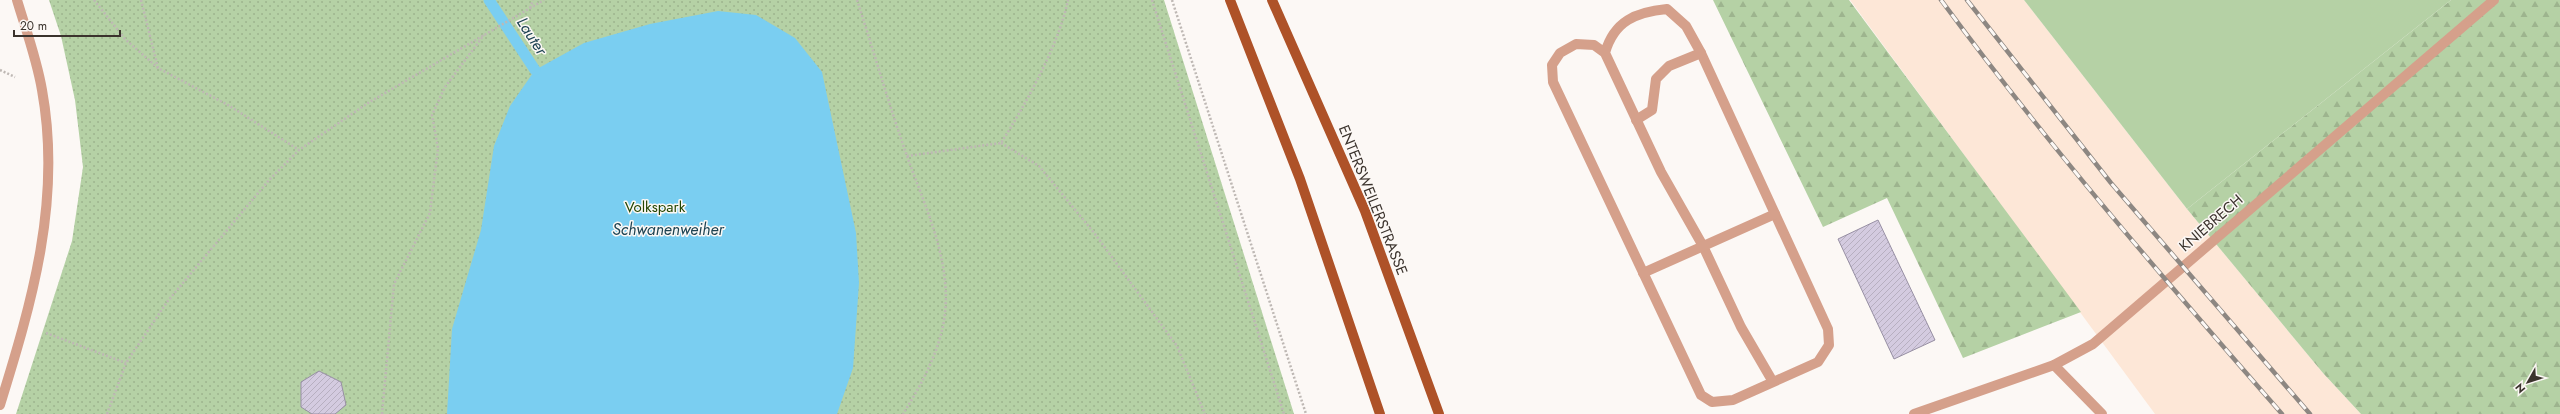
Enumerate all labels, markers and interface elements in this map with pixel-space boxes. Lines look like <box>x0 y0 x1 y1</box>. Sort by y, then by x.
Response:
scale bar <box>14 12 120 38</box>
water label: Lauter <box>511 13 554 61</box>
text: 20 m <box>20 17 47 35</box>
street label: ENTERSWEILERSTRASSE <box>1333 122 1413 278</box>
street label: KNIEBRECH <box>2174 189 2248 257</box>
park label: Volkspark <box>625 196 686 218</box>
water label: Schwanenweiher <box>612 218 725 241</box>
north arrow <box>2508 362 2548 402</box>
text: N <box>2511 380 2529 397</box>

